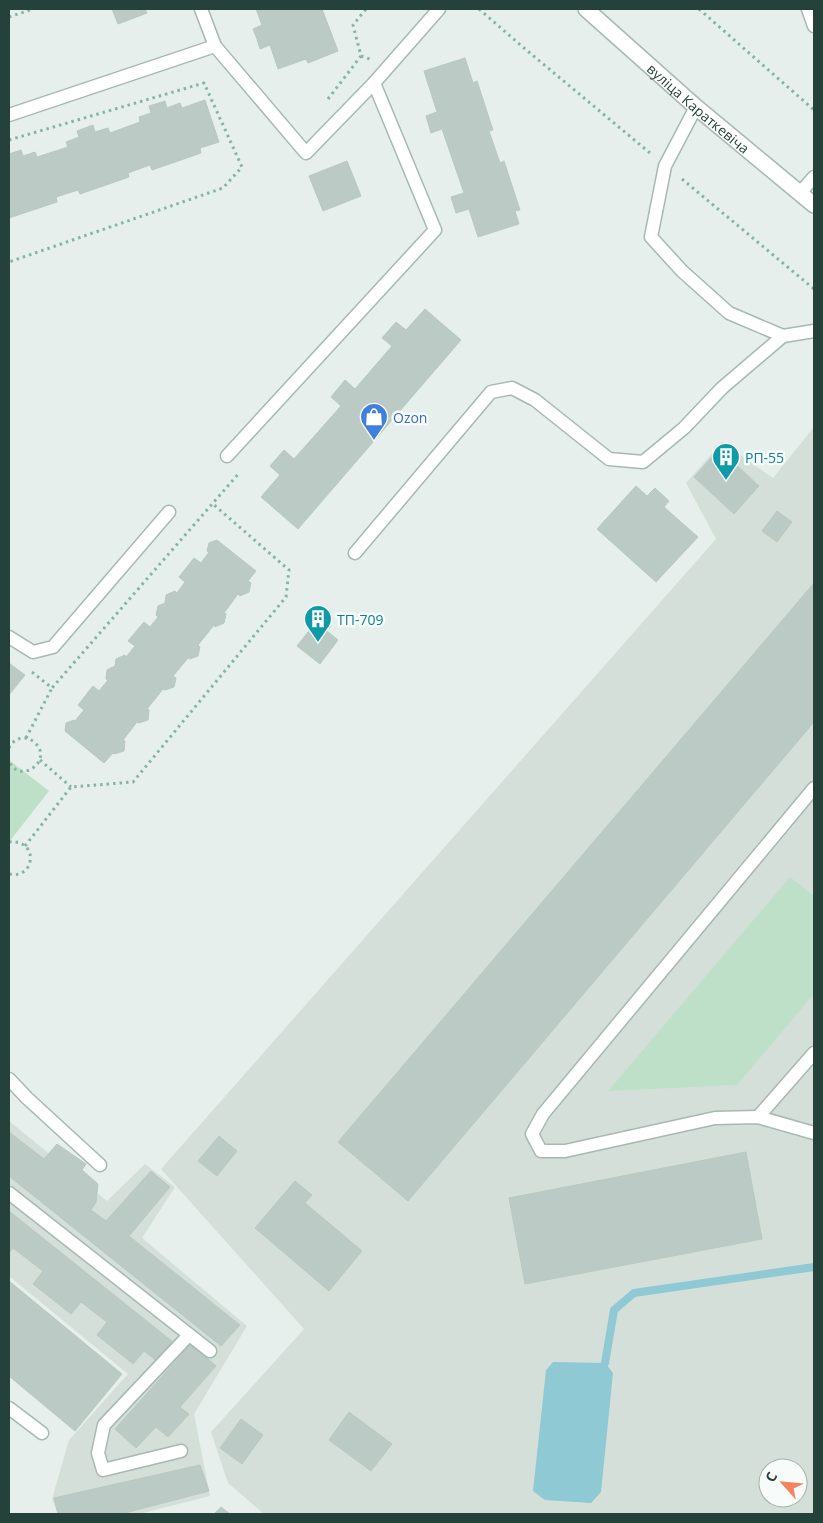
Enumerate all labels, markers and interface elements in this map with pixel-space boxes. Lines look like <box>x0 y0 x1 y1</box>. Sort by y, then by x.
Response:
street label: вуліца Караткевіча <box>643 59 754 157</box>
shop icon: Ozon <box>359 402 389 441</box>
place label: Ozon <box>393 408 427 427</box>
building icon: РП-55 <box>711 442 741 481</box>
place label: РП-55 <box>745 448 784 467</box>
building icon: ТП-709 <box>303 604 333 643</box>
place label: ТП-709 <box>337 610 383 629</box>
north arrow <box>758 1458 808 1508</box>
text: С <box>760 1469 781 1485</box>

